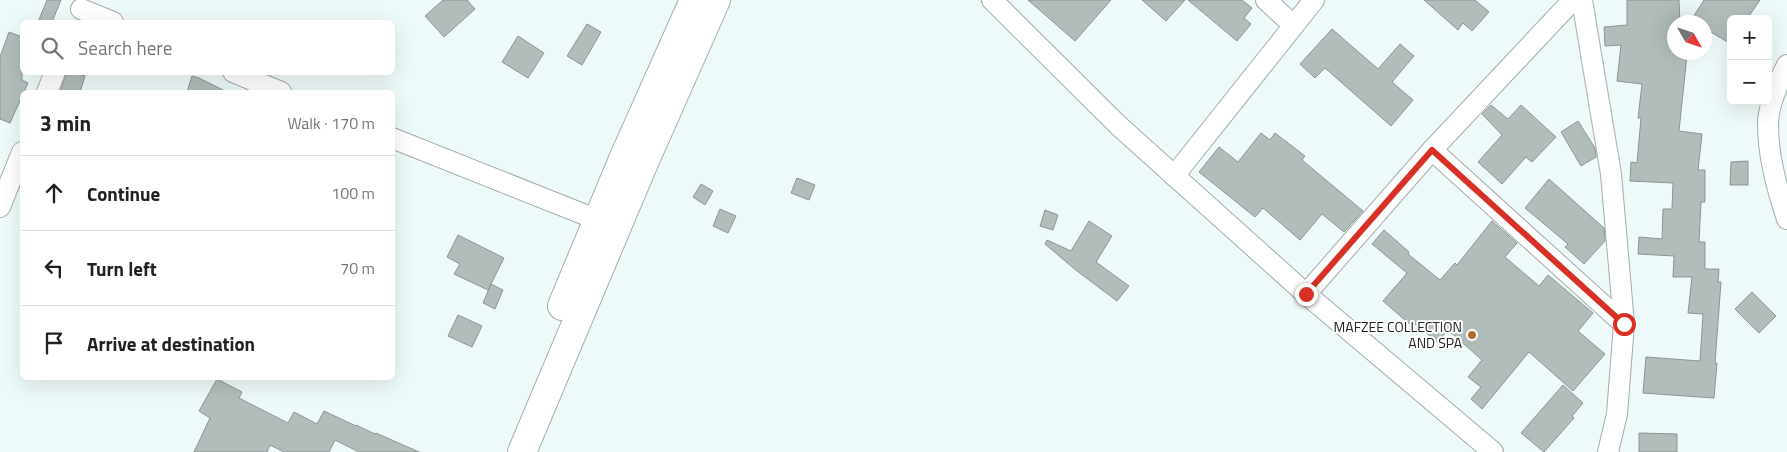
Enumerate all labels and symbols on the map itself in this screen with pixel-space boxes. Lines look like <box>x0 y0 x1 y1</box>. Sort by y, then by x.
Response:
north arrow <box>1667 15 1712 60</box>
route end <box>1295 283 1318 306</box>
route start <box>1613 313 1636 336</box>
place label: MAFZEE COLLECTION AND SPA <box>1334 316 1463 353</box>
marker: MAFZEE COLLECTION AND SPA <box>1466 329 1478 341</box>

